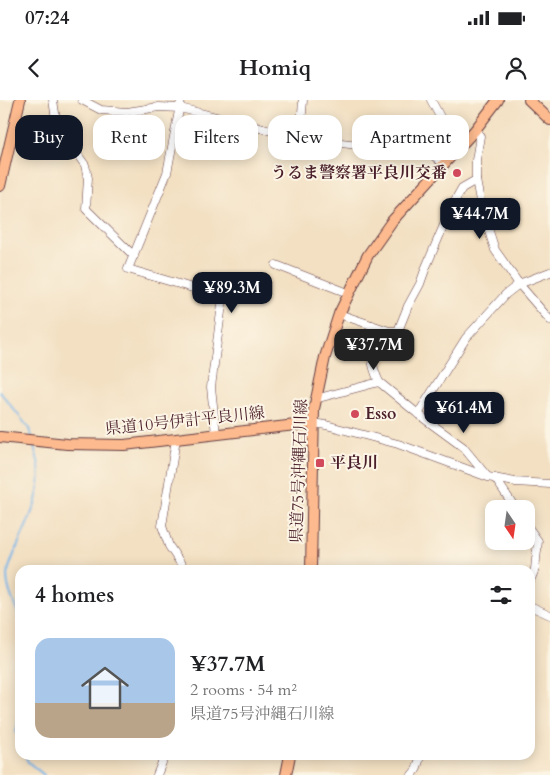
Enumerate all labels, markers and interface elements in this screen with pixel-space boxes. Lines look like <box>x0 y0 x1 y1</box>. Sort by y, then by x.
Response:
text: 07:24 <box>25 5 69 31</box>
text: Homiq <box>239 53 311 83</box>
icon: back <box>20 54 48 82</box>
icon: person <box>502 54 530 82</box>
chip: Buy <box>15 115 83 160</box>
chip: Rent <box>93 115 165 160</box>
chip: Filters <box>175 115 258 160</box>
chip: New <box>268 115 342 160</box>
chip: Apartment <box>352 115 469 160</box>
place label: うるま警察署平良川交番 <box>271 162 447 184</box>
marker: うるま警察署平良川交番 <box>451 167 463 179</box>
pin: ¥44.7M <box>439 198 521 240</box>
text: ¥44.7M <box>451 203 509 225</box>
pin: ¥89.3M <box>191 272 273 314</box>
text: ¥89.3M <box>203 277 261 299</box>
pin: ¥37.7M <box>333 328 415 371</box>
text: ¥37.7M <box>345 334 403 356</box>
pin: ¥61.4M <box>423 392 505 434</box>
text: ¥61.4M <box>435 397 493 419</box>
street label: 県道75号沖縄石川線 <box>285 398 313 544</box>
street label: 県道10号伊計平良川線 <box>104 402 266 440</box>
place label: Esso <box>365 403 396 425</box>
marker: Esso <box>349 408 361 420</box>
place label: 平良川 <box>330 452 378 474</box>
marker: 平良川 <box>314 457 326 469</box>
north arrow <box>485 500 535 550</box>
map controls <box>485 500 535 550</box>
text: 4 homes <box>35 581 114 610</box>
icon: filters <box>487 581 515 609</box>
text: ¥37.7M <box>190 650 266 679</box>
icon: home <box>75 658 135 718</box>
text: 2 rooms · 54 m² <box>190 679 297 701</box>
text: 県道75号沖縄石川線 <box>190 703 334 725</box>

